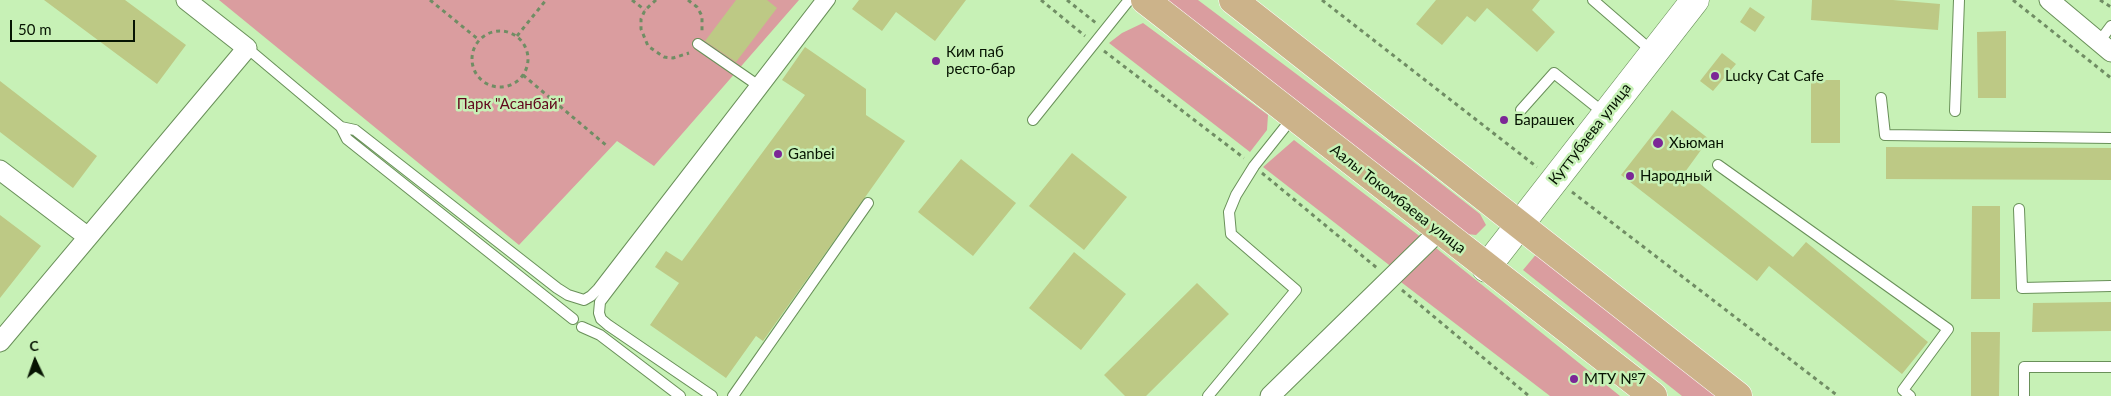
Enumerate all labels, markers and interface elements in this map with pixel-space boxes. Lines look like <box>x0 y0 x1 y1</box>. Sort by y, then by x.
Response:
scale bar <box>12 10 138 42</box>
text: 50 m <box>18 20 52 38</box>
place label: Ким паб ресто-бар <box>946 43 1015 78</box>
marker: Ким паб ресто-бар <box>930 55 942 67</box>
place label: Lucky Cat Cafe <box>1725 67 1824 85</box>
marker: Lucky Cat Cafe <box>1709 70 1721 82</box>
street label: Куттубаева улица <box>1545 80 1635 188</box>
park label: Парк "Асанбай" <box>457 95 563 113</box>
place label: Барашек <box>1514 111 1575 129</box>
marker: Барашек <box>1498 114 1510 126</box>
place label: Хьюман <box>1669 134 1724 152</box>
marker: Хьюман <box>1651 136 1665 150</box>
street label: Аалы Токомбаева улица <box>1327 141 1469 257</box>
place label: Ganbei <box>788 145 835 163</box>
marker: Ganbei <box>772 148 784 160</box>
place label: Народный <box>1640 167 1712 185</box>
marker: Народный <box>1624 170 1636 182</box>
north arrow <box>10 336 60 386</box>
text: С <box>29 337 39 354</box>
place label: МТУ №7 <box>1584 370 1646 388</box>
marker: МТУ №7 <box>1568 373 1580 385</box>

